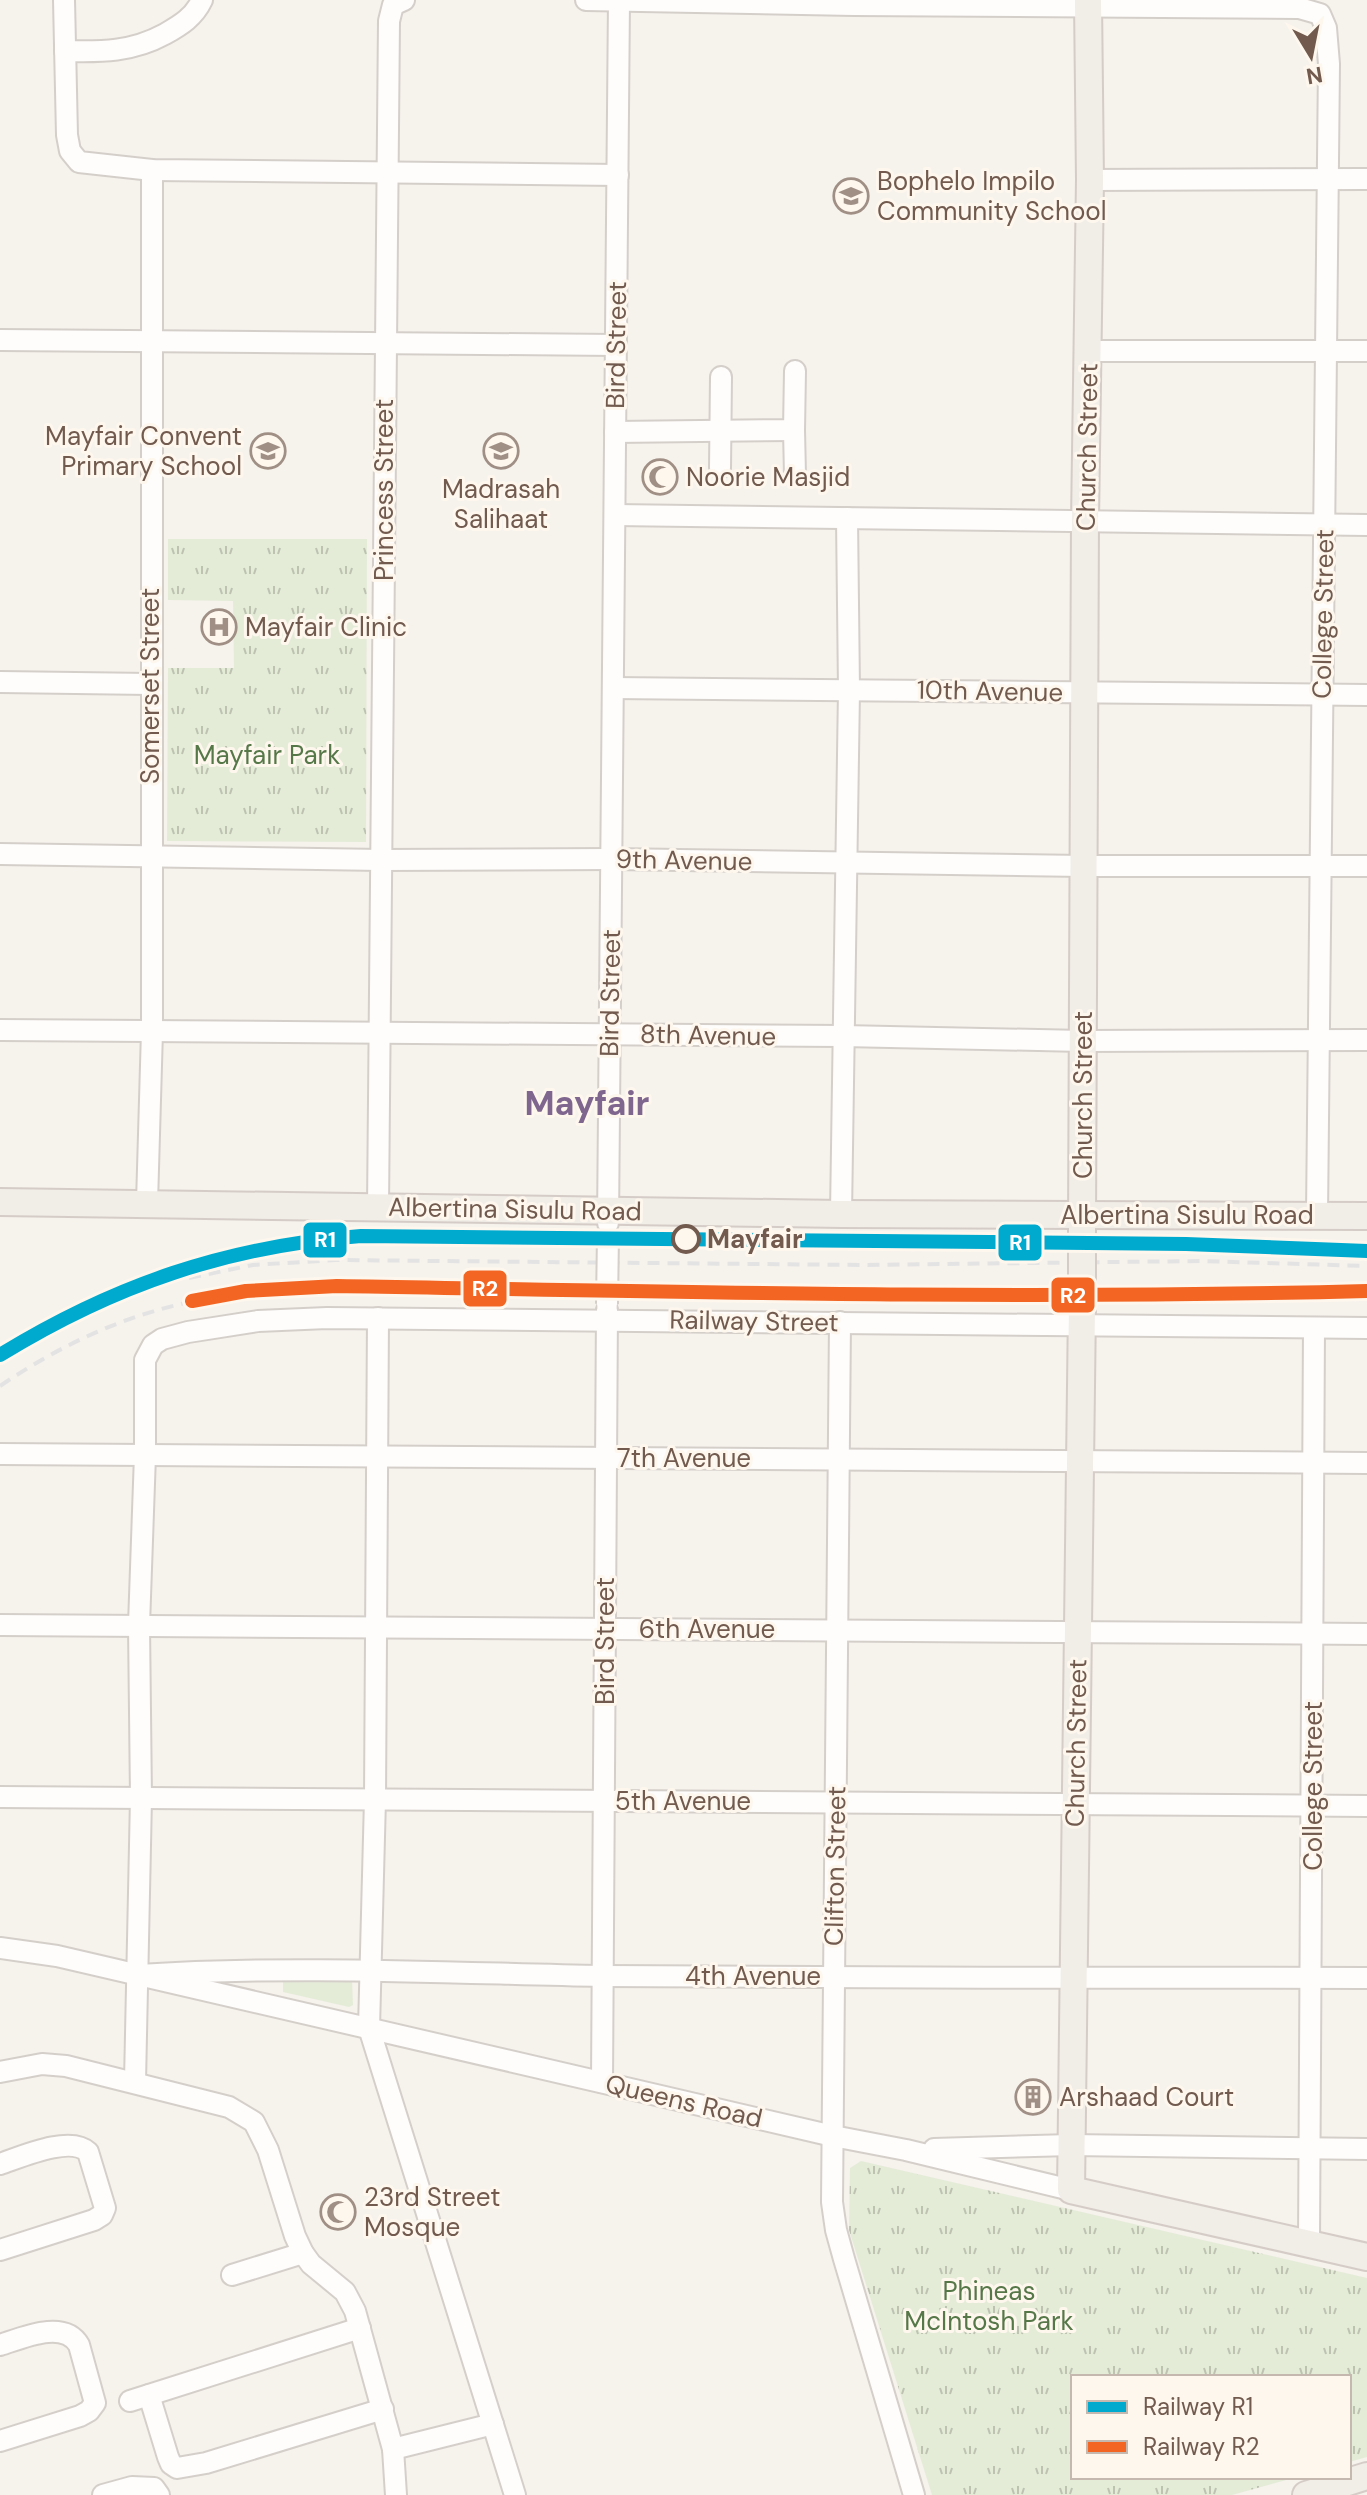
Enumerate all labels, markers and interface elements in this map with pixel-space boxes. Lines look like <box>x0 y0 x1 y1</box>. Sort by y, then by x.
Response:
north arrow <box>1271 16 1351 96</box>
text: N <box>1304 60 1325 91</box>
place label: Bophelo Impilo Community School <box>877 164 1107 228</box>
school or university icon: Bophelo Impilo Community School <box>832 177 870 215</box>
street label: Bird Street <box>598 281 634 409</box>
street label: Church Street <box>1069 363 1105 531</box>
street label: Princess Street <box>367 399 401 581</box>
place label: Mayfair Convent Primary School <box>45 419 242 483</box>
school or university icon: Mayfair Convent Primary School <box>249 432 287 470</box>
school or university icon: Madrasah Salihaat <box>482 432 520 470</box>
mosque icon: Noorie Masjid <box>641 458 679 496</box>
place label: Noorie Masjid <box>686 460 850 494</box>
place label: Madrasah Salihaat <box>442 472 560 536</box>
street label: College Street <box>1305 529 1341 699</box>
street label: Somerset Street <box>133 588 167 784</box>
hospital icon: Mayfair Clinic <box>200 608 238 646</box>
place label: Mayfair Clinic <box>245 610 407 644</box>
street label: 10th Avenue <box>917 673 1063 709</box>
park label: Mayfair Park <box>194 738 340 772</box>
street label: 9th Avenue <box>615 842 753 878</box>
street label: Bird Street <box>592 929 628 1057</box>
street label: Church Street <box>1066 1011 1100 1179</box>
street label: 8th Avenue <box>640 1017 776 1053</box>
district label: Mayfair <box>524 1081 650 1126</box>
street label: Albertina Sisulu Road <box>388 1190 642 1228</box>
street label: Albertina Sisulu Road <box>1060 1198 1314 1232</box>
line badge: R1 <box>302 1221 348 1259</box>
place label: Mayfair <box>707 1222 803 1256</box>
line badge: R1 <box>997 1223 1043 1262</box>
text: R1 <box>314 1225 336 1254</box>
marker: Mayfair <box>672 1225 700 1253</box>
text: R1 <box>1009 1228 1031 1257</box>
line badge: R2 <box>462 1269 508 1308</box>
text: R2 <box>472 1274 498 1303</box>
line badge: R2 <box>1050 1276 1096 1314</box>
text: R2 <box>1060 1281 1086 1310</box>
street label: Railway Street <box>669 1303 839 1339</box>
street label: 7th Avenue <box>617 1441 751 1475</box>
street label: Bird Street <box>588 1577 622 1705</box>
street label: 6th Avenue <box>639 1612 775 1646</box>
street label: Church Street <box>1058 1659 1094 1827</box>
street label: College Street <box>1296 1701 1330 1871</box>
street label: 5th Avenue <box>615 1784 751 1818</box>
street label: Clifton Street <box>817 1786 853 1946</box>
street label: 4th Avenue <box>685 1959 821 1993</box>
street label: Queens Road <box>602 2066 766 2136</box>
building icon: Arshaad Court <box>1014 2078 1052 2116</box>
place label: Arshaad Court <box>1059 2080 1234 2114</box>
place label: 23rd Street Mosque <box>364 2180 500 2244</box>
mosque icon: 23rd Street Mosque <box>319 2193 357 2231</box>
park label: Phineas McIntosh Park <box>904 2274 1074 2338</box>
legend <box>1071 2375 1351 2479</box>
text: Railway R1 <box>1143 2391 1253 2422</box>
text: Railway R2 <box>1143 2431 1259 2462</box>

